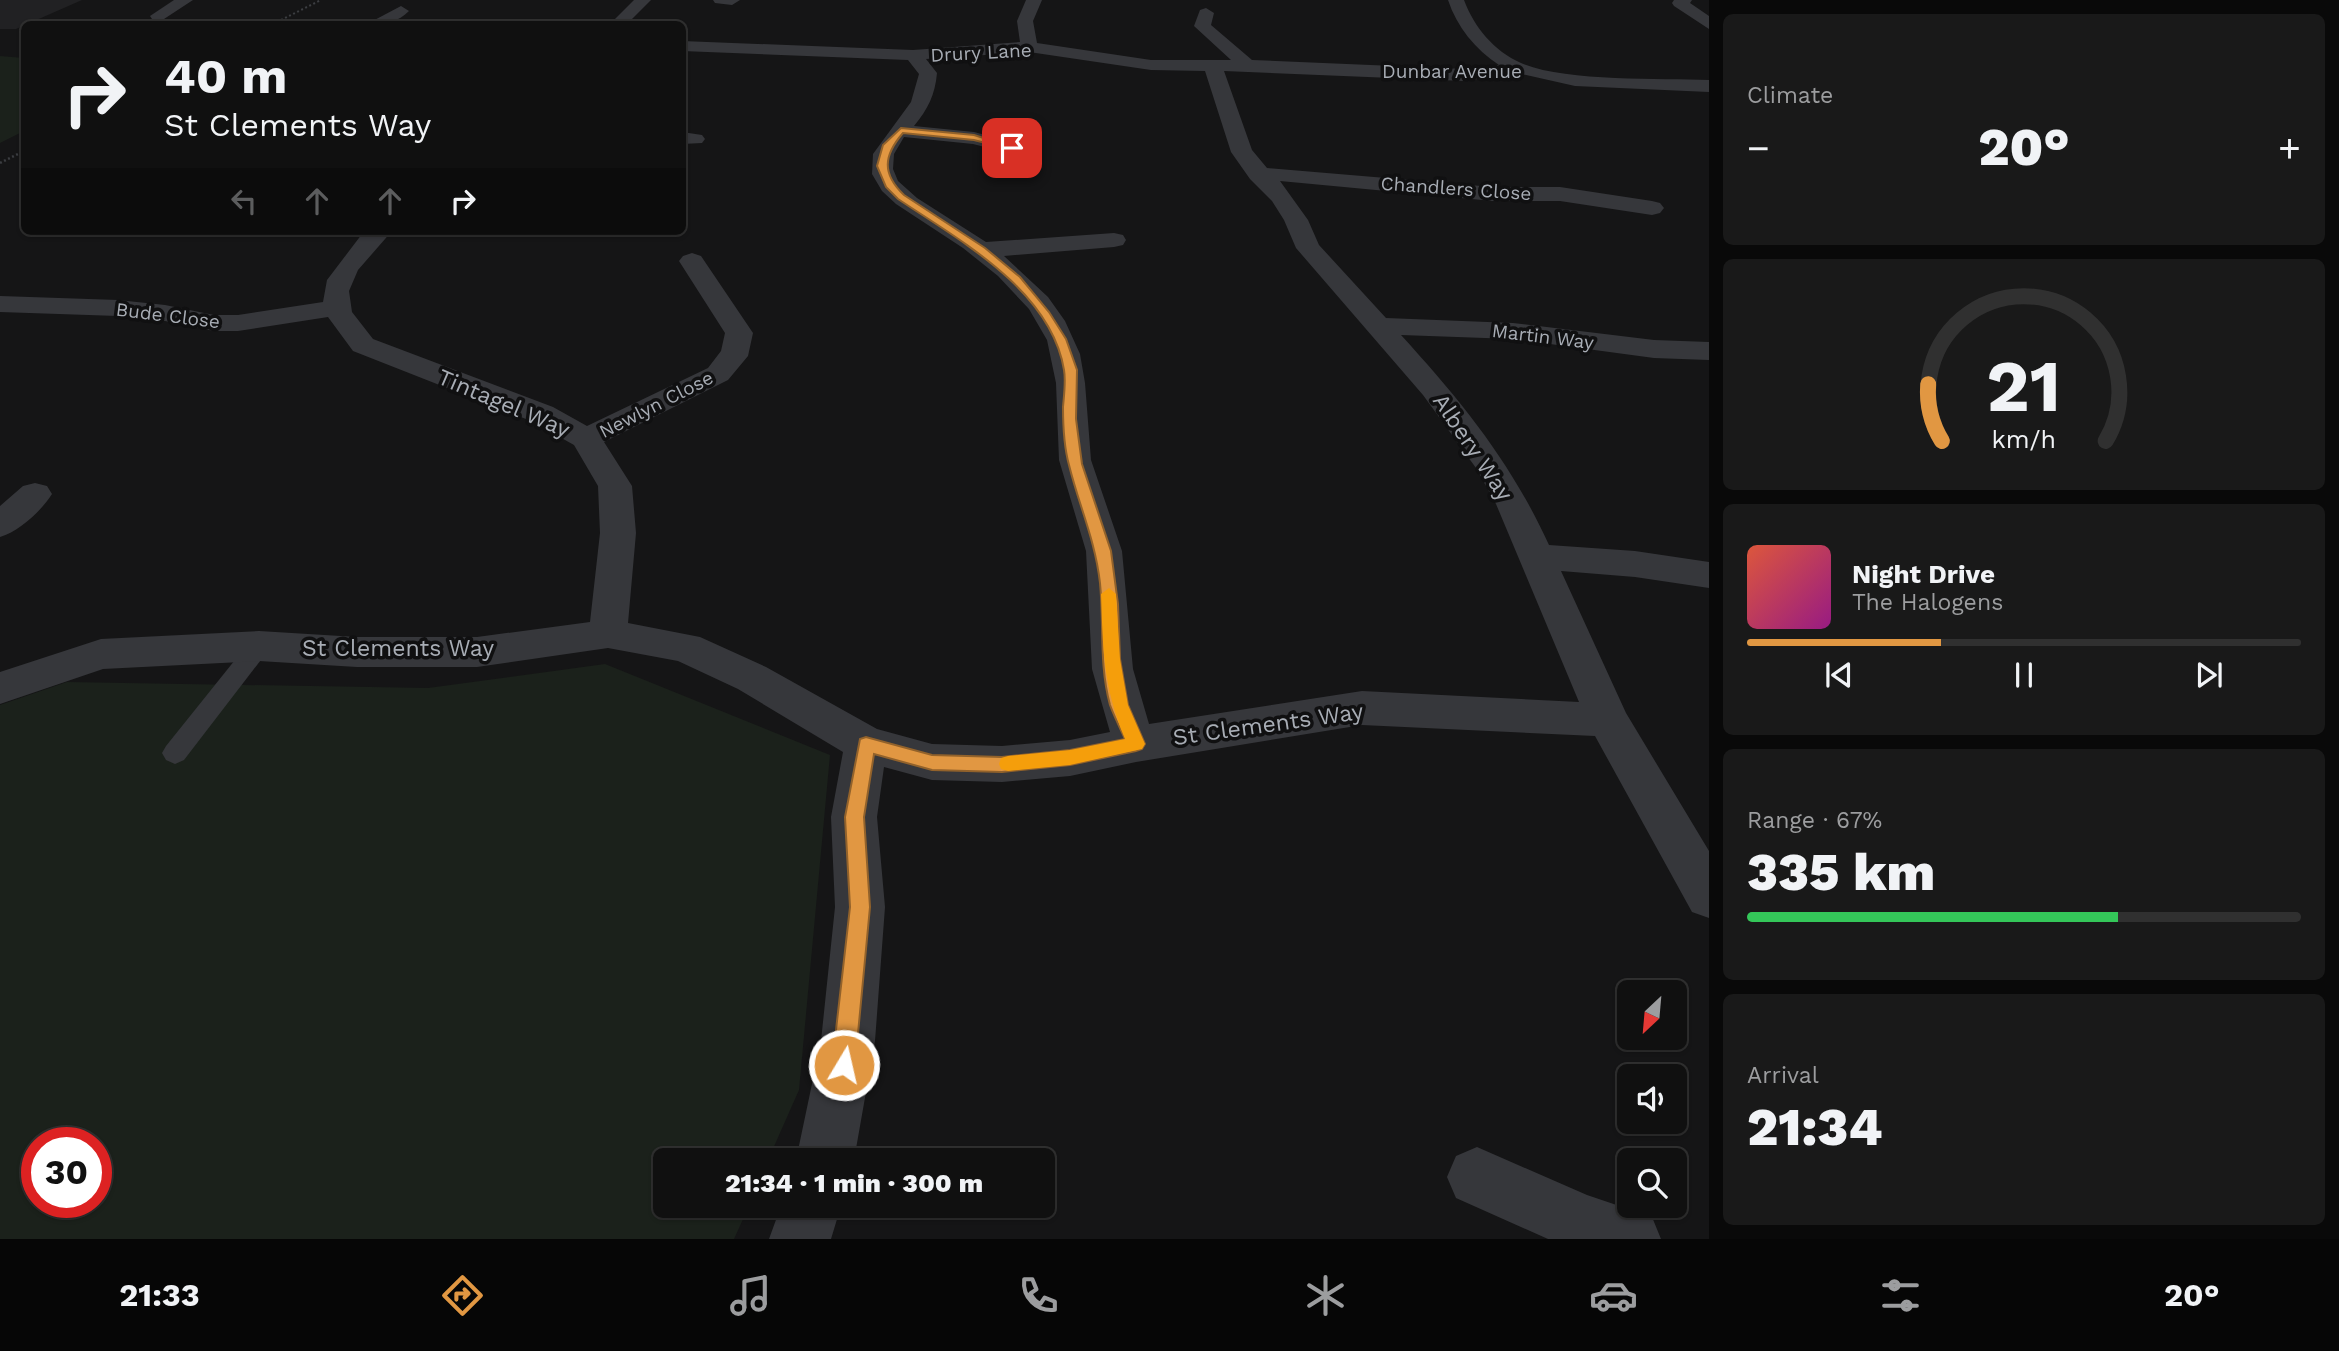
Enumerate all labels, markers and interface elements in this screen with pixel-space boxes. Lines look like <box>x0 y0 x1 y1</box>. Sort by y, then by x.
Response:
street label: Drury Lane <box>930 38 1032 67</box>
text: 40 m <box>164 47 287 105</box>
icon: right <box>49 49 140 140</box>
street label: Dunbar Avenue <box>1382 60 1522 83</box>
text: Climate <box>1747 82 1833 109</box>
text: St Clements Way <box>164 106 431 144</box>
text: 20° <box>1978 117 2070 178</box>
pin <box>982 118 1042 178</box>
text: − <box>1747 126 1770 170</box>
text: + <box>2278 126 2301 170</box>
icon: arrive <box>993 129 1031 167</box>
street label: Chandlers Close <box>1380 172 1532 205</box>
icon: left <box>225 182 263 220</box>
icon: ahead <box>298 182 336 220</box>
icon: ahead <box>371 182 409 220</box>
icon: right <box>444 182 482 220</box>
street label: Bude Close <box>115 298 221 333</box>
street label: Martin Way <box>1491 319 1595 354</box>
text: 21 <box>1987 343 2061 429</box>
street label: Tintagel Way <box>434 364 574 443</box>
street label: Newlyn Close <box>595 366 717 443</box>
street label: Albery Way <box>1427 389 1518 506</box>
text: km/h <box>1992 424 2056 453</box>
text: Night Drive <box>1852 559 1995 589</box>
text: The Halogens <box>1852 589 2003 616</box>
street label: St Clements Way <box>302 635 494 662</box>
icon: previous <box>1820 656 1858 694</box>
icon: pause <box>2005 656 2043 694</box>
icon: next <box>2190 656 2228 694</box>
street label: St Clements Way <box>1171 698 1365 751</box>
text: Range · 67% <box>1747 807 1882 834</box>
text: 335 km <box>1747 842 1935 903</box>
north arrow <box>1617 980 1687 1050</box>
map controls <box>1617 980 1687 1218</box>
position arrow <box>807 1028 881 1102</box>
text: Arrival <box>1747 1062 1819 1089</box>
button: sound <box>1617 1064 1687 1134</box>
text: 21:34 <box>1747 1097 1883 1158</box>
speed limit sign: 30 <box>21 1127 112 1218</box>
button: search <box>1617 1148 1687 1218</box>
text: 21:34 · 1 min · 300 m <box>725 1168 983 1198</box>
icon: directions <box>438 1271 487 1320</box>
icon: music <box>726 1271 775 1320</box>
icon: phone <box>1014 1271 1063 1320</box>
icon: climate <box>1301 1271 1350 1320</box>
icon: car <box>1589 1271 1638 1320</box>
icon: filters <box>1876 1271 1925 1320</box>
text: 21:33 <box>119 1276 200 1314</box>
text: 20° <box>2164 1276 2220 1314</box>

